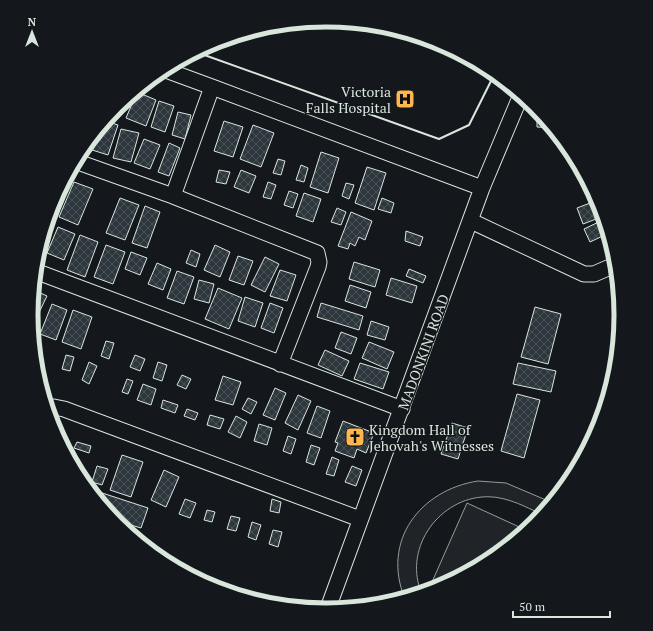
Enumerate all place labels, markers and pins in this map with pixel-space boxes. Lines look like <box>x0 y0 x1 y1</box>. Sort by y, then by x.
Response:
place label: Victoria Falls Hospital <box>306 82 391 117</box>
hospital icon: Victoria Falls Hospital <box>394 88 416 110</box>
place label: Kingdom Hall of Jehovah's Witnesses <box>369 420 494 455</box>
church icon: Kingdom Hall of Jehovah's Witnesses <box>344 426 366 448</box>

